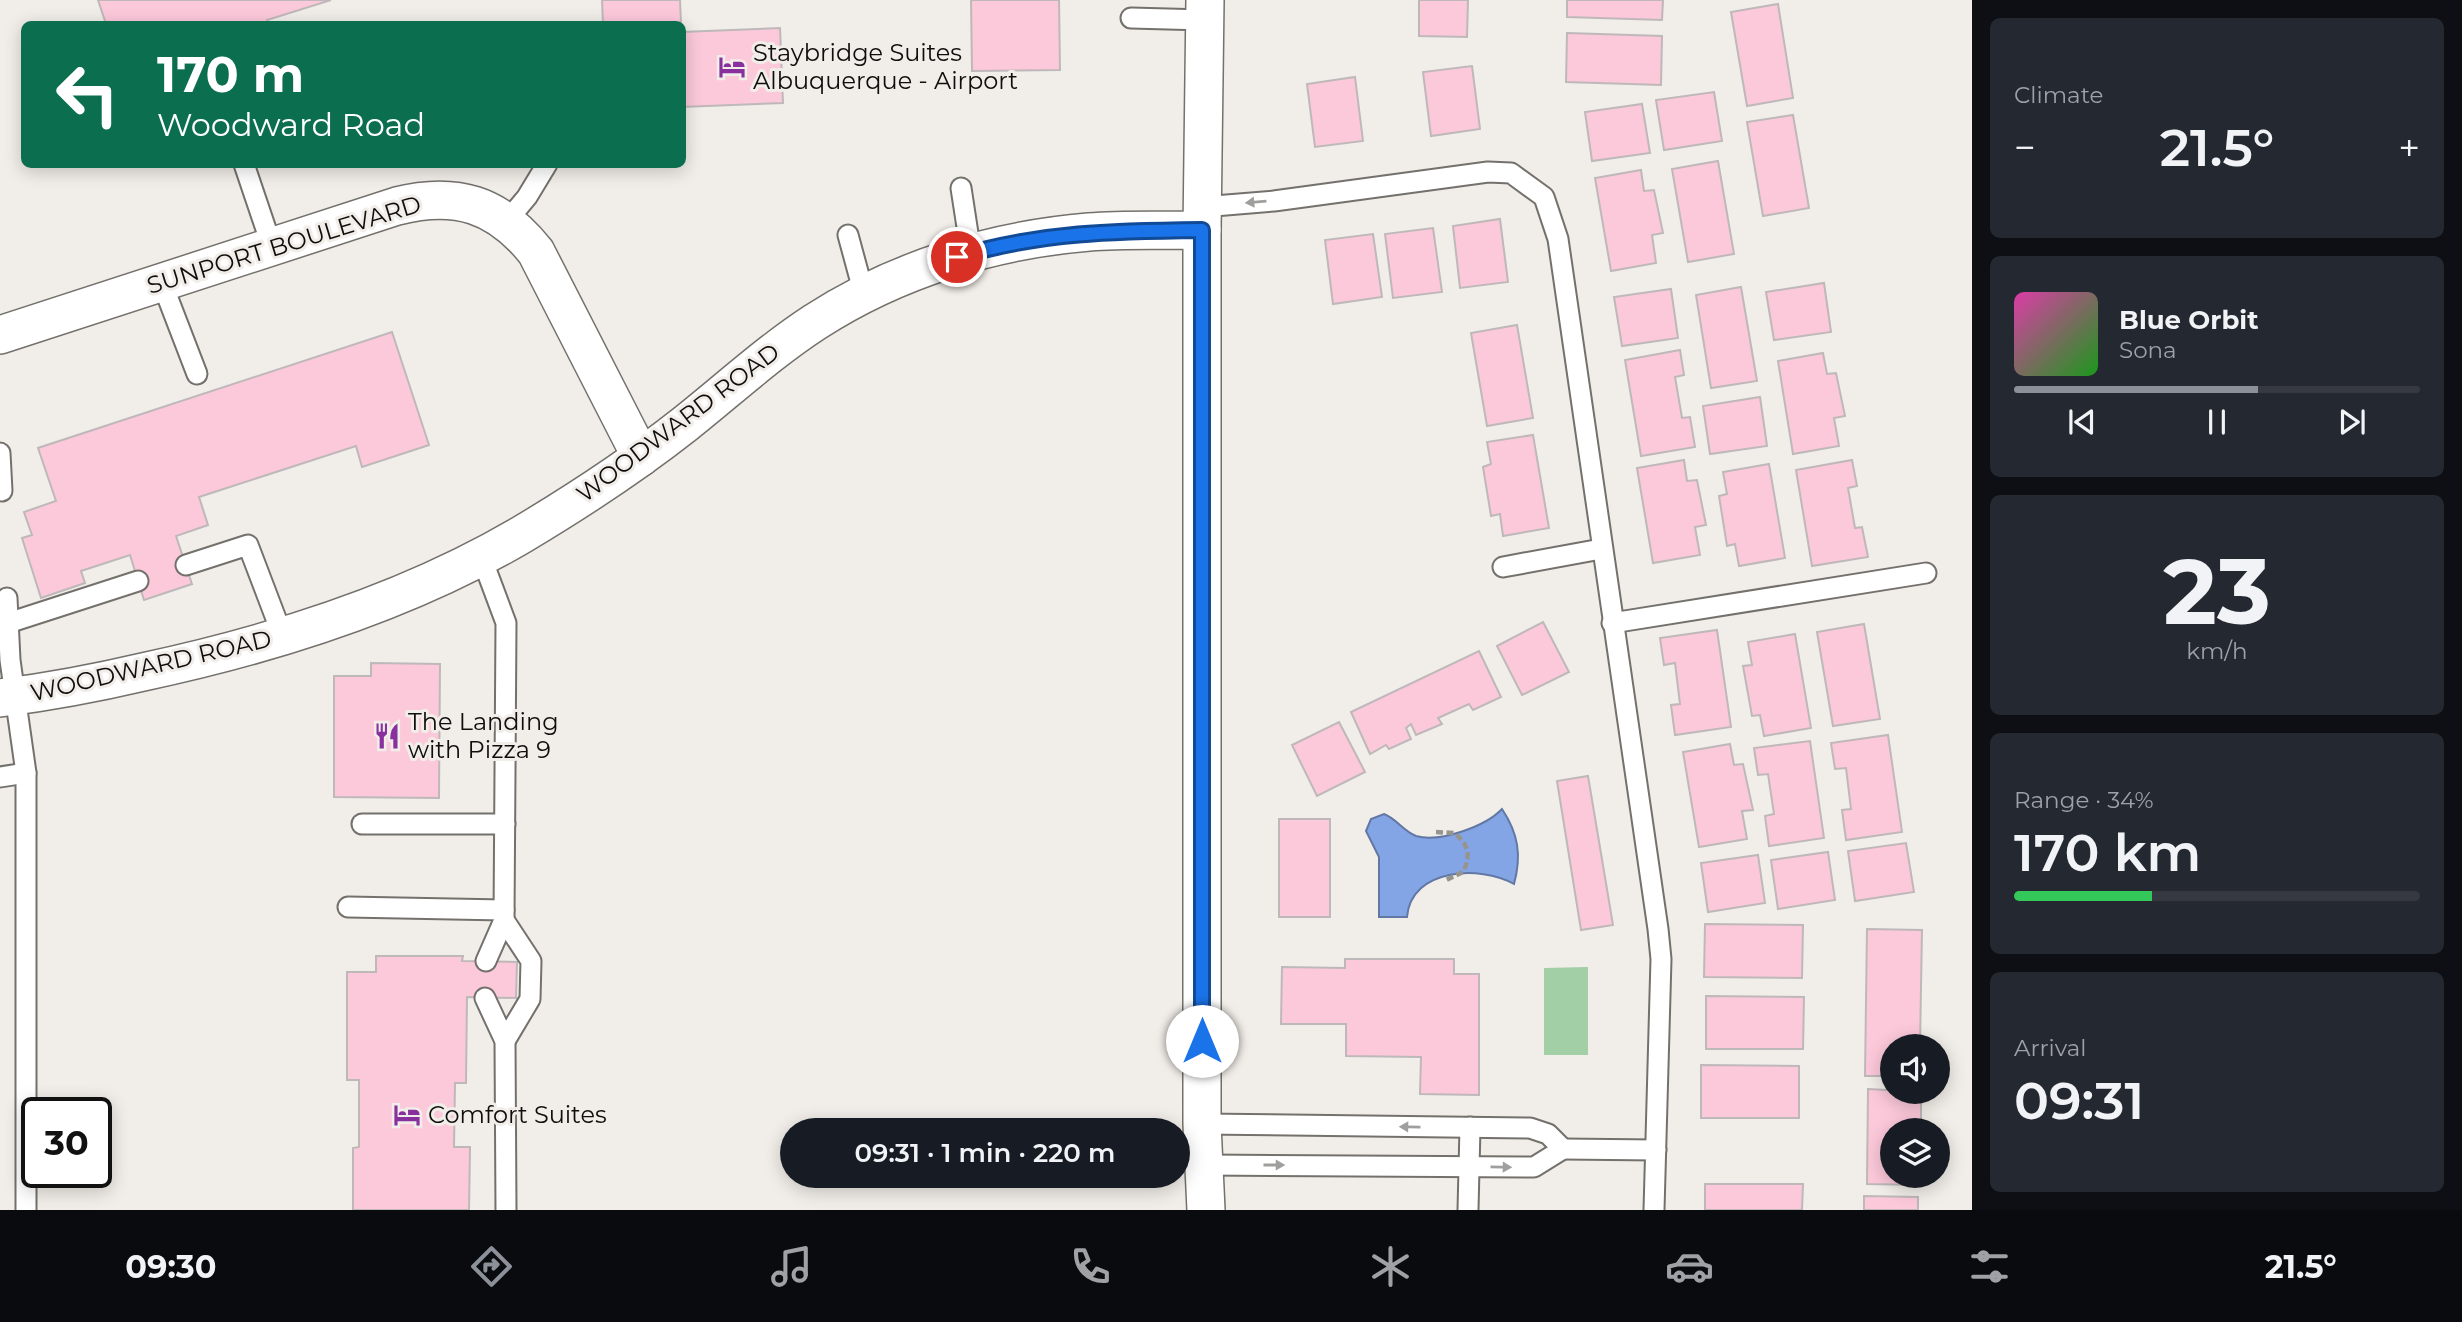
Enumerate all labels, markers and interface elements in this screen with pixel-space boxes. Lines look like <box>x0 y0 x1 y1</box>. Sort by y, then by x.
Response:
place label: Staybridge Suites Albuquerque - Airport <box>753 38 1018 95</box>
text: 170 m <box>157 45 304 104</box>
icon: left <box>42 49 133 140</box>
hotel icon: Staybridge Suites Albuquerque - Airport <box>717 52 747 82</box>
text: Climate <box>2014 81 2103 109</box>
text: Woodward Road <box>157 105 425 144</box>
text: 21.5° <box>2160 116 2274 179</box>
text: − <box>2014 124 2036 171</box>
text: + <box>2398 124 2420 171</box>
street label: SUNPORT BOULEVARD <box>143 189 425 300</box>
one-way arrow <box>1245 197 1267 208</box>
pin <box>927 227 987 287</box>
icon: arrive <box>938 238 976 276</box>
text: Blue Orbit <box>2119 304 2258 336</box>
text: Sona <box>2119 336 2177 364</box>
street label: WOODWARD ROAD <box>571 337 785 508</box>
icon: previous <box>2063 403 2101 441</box>
icon: pause <box>2198 403 2236 441</box>
icon: next <box>2333 403 2371 441</box>
text: 23 <box>2163 536 2271 647</box>
street label: WOODWARD ROAD <box>28 624 274 707</box>
text: km/h <box>2186 637 2248 665</box>
place label: The Landing with Pizza 9 <box>408 707 559 764</box>
restaurant icon: The Landing with Pizza 9 <box>372 721 402 751</box>
text: Range · 34% <box>2014 786 2154 814</box>
text: 170 km <box>2014 821 2201 884</box>
position arrow <box>1165 1004 1239 1078</box>
map controls <box>1880 1034 1950 1188</box>
button: sound <box>1880 1034 1950 1104</box>
text: Arrival <box>2014 1034 2087 1062</box>
text: 09:31 <box>2014 1069 2144 1132</box>
speed limit sign: 30 <box>21 1097 112 1188</box>
hotel icon: Comfort Suites <box>392 1100 422 1130</box>
place label: Comfort Suites <box>428 1100 607 1129</box>
button: layers <box>1880 1118 1950 1188</box>
one-way arrow <box>1398 1121 1420 1132</box>
text: 09:31 · 1 min · 220 m <box>855 1137 1115 1169</box>
one-way arrow <box>1263 1159 1285 1171</box>
one-way arrow <box>1490 1161 1512 1173</box>
icon: directions <box>467 1242 516 1291</box>
icon: music <box>767 1242 816 1291</box>
icon: phone <box>1066 1242 1115 1291</box>
icon: climate <box>1366 1242 1415 1291</box>
icon: car <box>1665 1242 1714 1291</box>
icon: filters <box>1965 1242 2014 1291</box>
text: 09:30 <box>125 1247 216 1286</box>
text: 21.5° <box>2265 1247 2337 1286</box>

